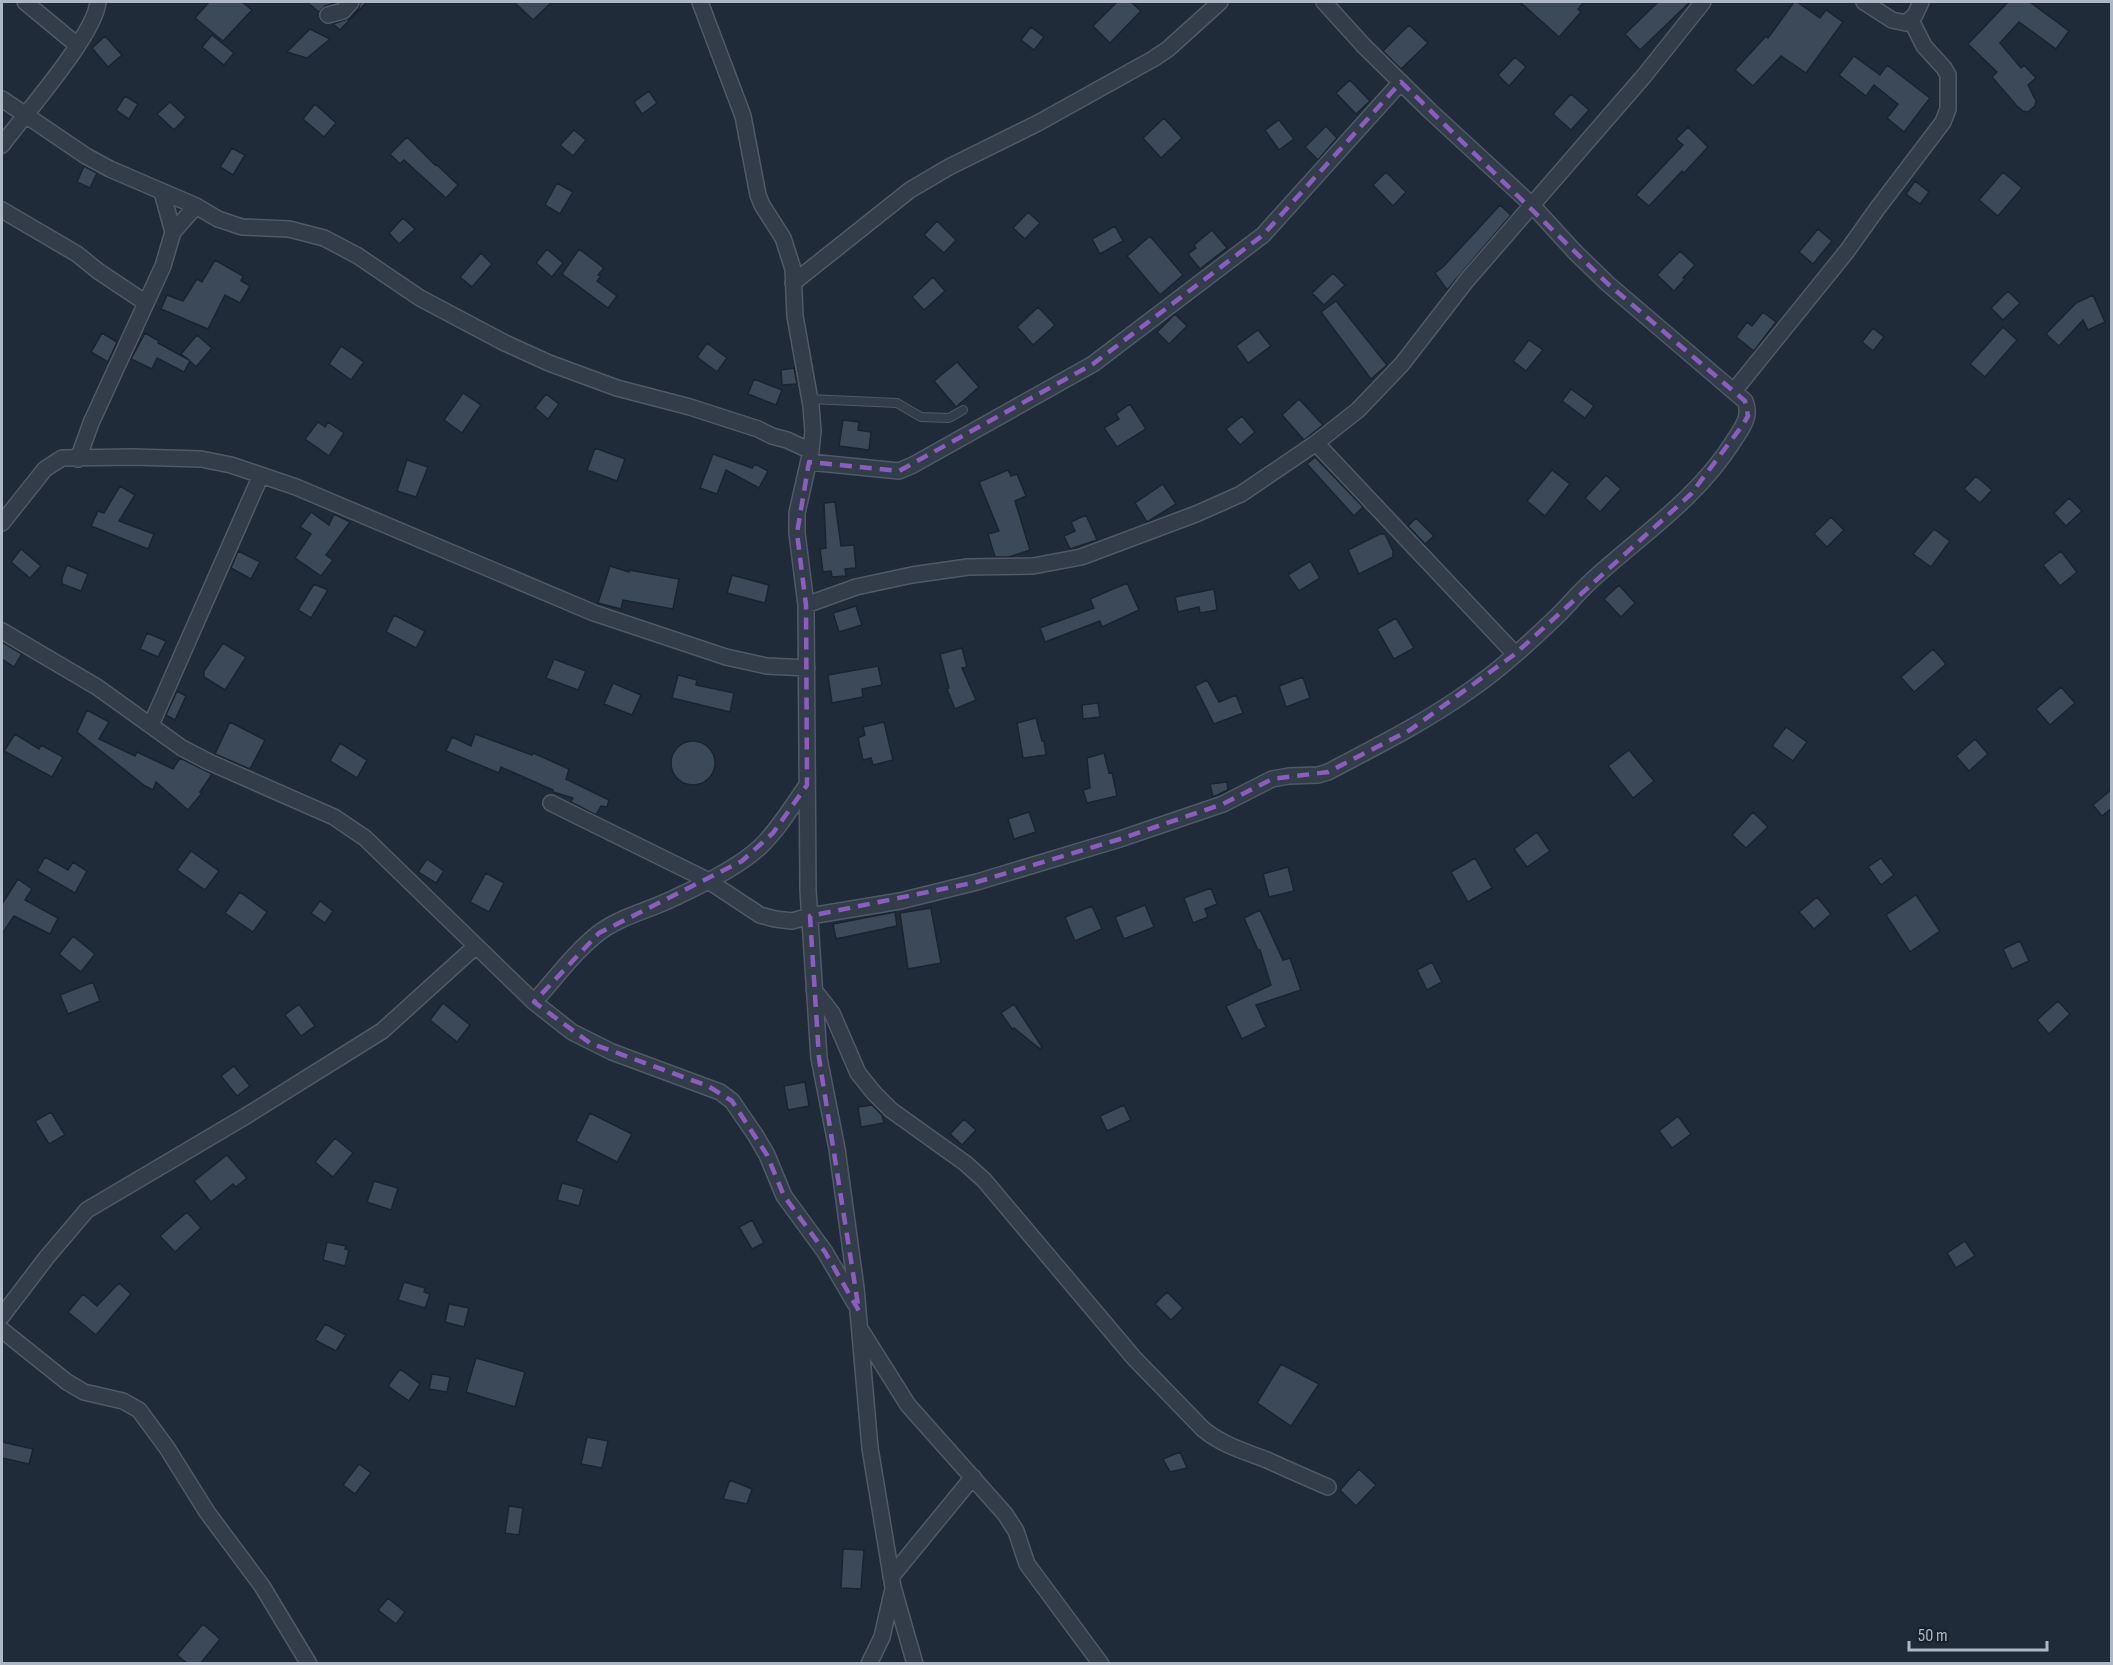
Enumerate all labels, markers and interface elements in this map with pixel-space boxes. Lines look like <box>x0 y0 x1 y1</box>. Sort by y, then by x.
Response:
scale bar <box>1909 1614 2047 1652</box>
text: 50 m <box>1918 1625 1948 1646</box>

